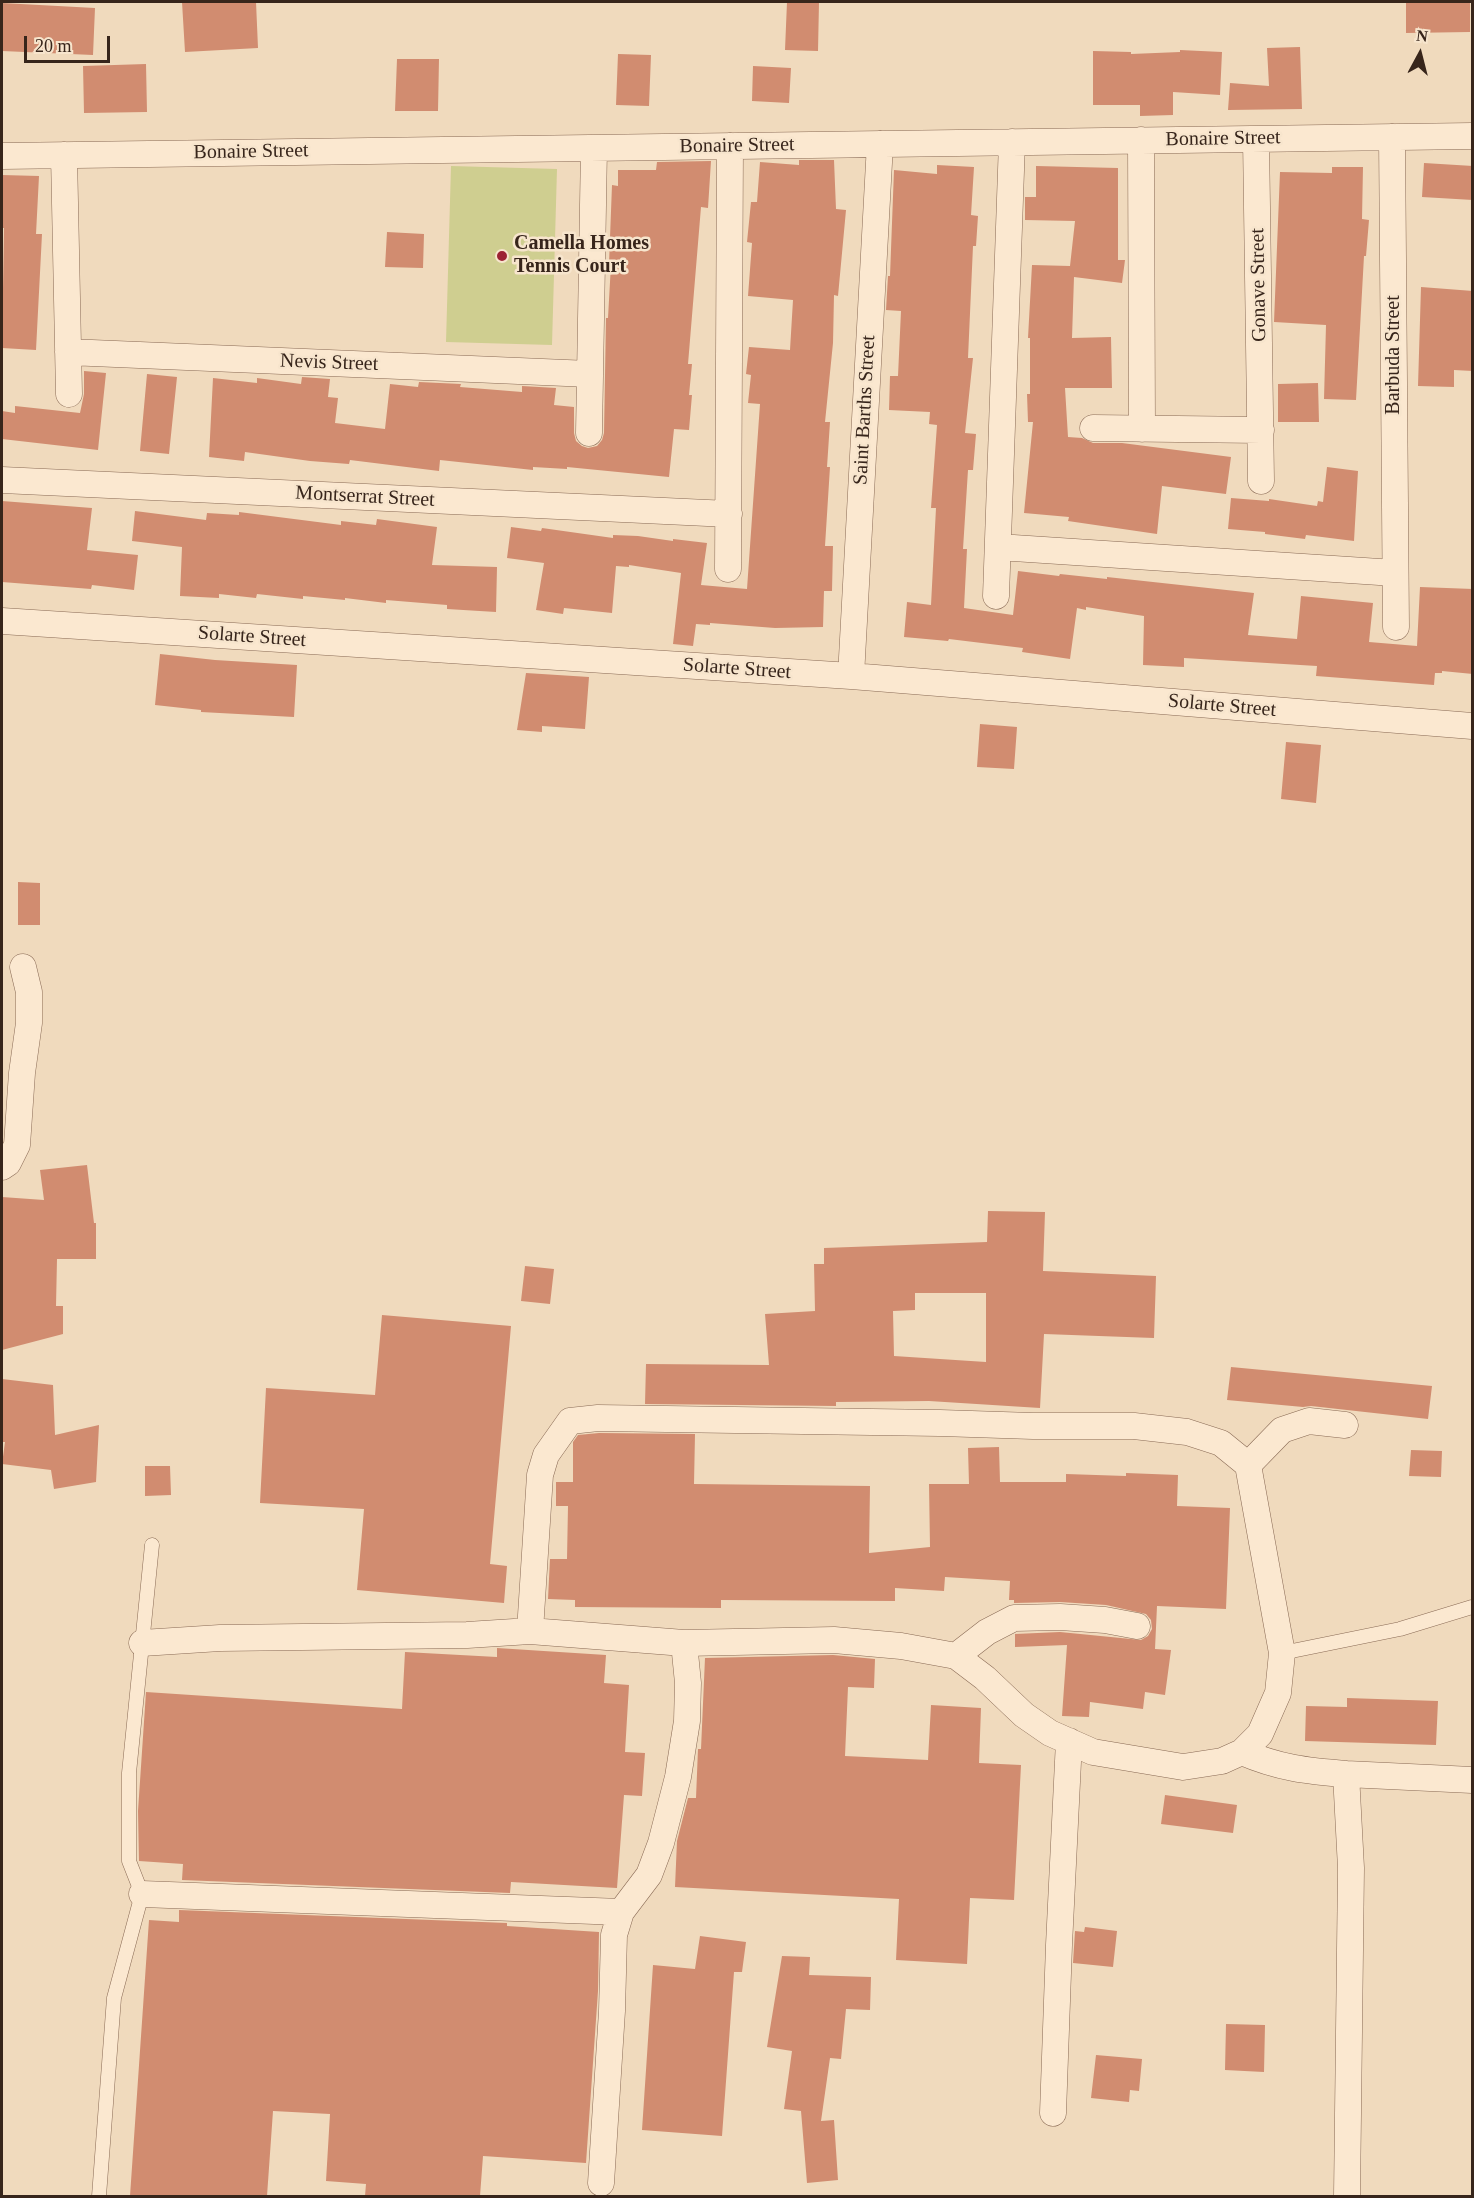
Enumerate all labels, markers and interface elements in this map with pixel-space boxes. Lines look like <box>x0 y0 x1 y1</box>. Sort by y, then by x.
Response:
scale bar <box>27 24 112 62</box>
north arrow <box>1390 24 1450 84</box>
text: N <box>1415 26 1429 45</box>
text: 20 m <box>35 36 72 56</box>
street label: Bonaire Street <box>1165 126 1281 152</box>
street label: Bonaire Street <box>679 133 795 159</box>
street label: Bonaire Street <box>193 139 309 165</box>
street label: Gonave Street <box>1246 228 1272 342</box>
place label: Camella Homes Tennis Court <box>514 232 649 279</box>
marker: Camella Homes Tennis Court <box>495 249 509 263</box>
street label: Barbuda Street <box>1382 295 1406 415</box>
street label: Saint Barths Street <box>849 334 881 486</box>
street label: Nevis Street <box>279 349 379 377</box>
street label: Montserrat Street <box>295 481 435 513</box>
street label: Solarte Street <box>197 621 307 653</box>
street label: Solarte Street <box>682 653 792 685</box>
street label: Solarte Street <box>1167 689 1277 723</box>

